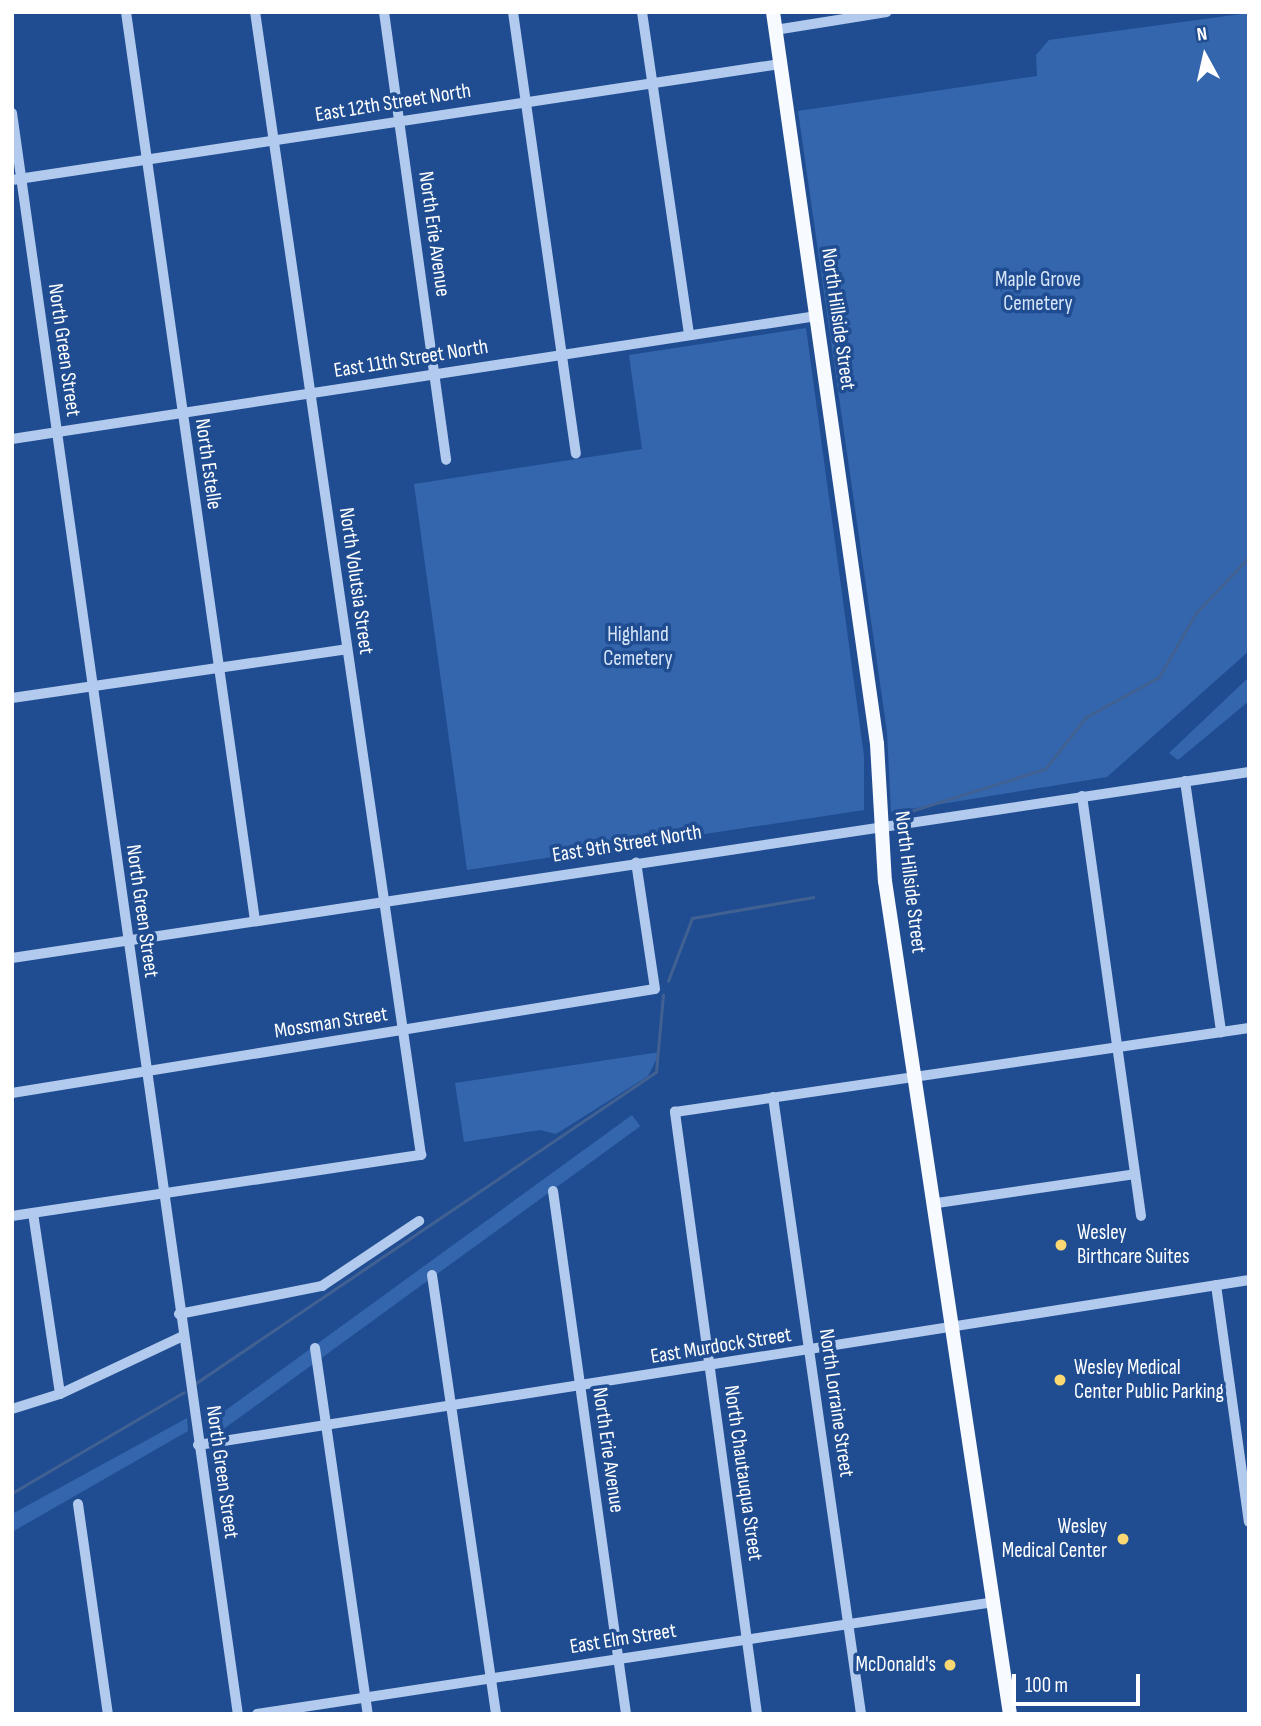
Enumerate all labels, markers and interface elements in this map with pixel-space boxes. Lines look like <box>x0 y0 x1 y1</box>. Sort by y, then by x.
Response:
north arrow <box>1170 21 1240 91</box>
text: N <box>1195 23 1209 47</box>
street label: East 12th Street North <box>313 78 473 128</box>
street label: North Erie Avenue <box>413 170 455 298</box>
street label: North Hillside Street <box>816 246 860 392</box>
park label: Maple Grove Cemetery <box>995 267 1081 317</box>
street label: North Green Street <box>42 282 86 418</box>
street label: East 11th Street North <box>332 334 490 384</box>
street label: North Estelle <box>189 417 227 511</box>
street label: North Volutsia Street <box>333 506 379 656</box>
park label: Highland Cemetery <box>603 622 673 672</box>
street label: North Hillside Street <box>889 809 931 955</box>
street label: East 9th Street North <box>551 820 703 868</box>
street label: North Green Street <box>120 843 164 979</box>
street label: Mossman Street <box>273 1002 389 1044</box>
place label: Wesley Birthcare Suites <box>1077 1220 1189 1270</box>
marker: Wesley Birthcare Suites <box>1051 1235 1071 1255</box>
street label: East Murdock Street <box>649 1322 793 1370</box>
street label: North Lorraine Street <box>813 1327 859 1479</box>
place label: Wesley Medical Center Public Parking <box>1074 1355 1224 1405</box>
marker: Wesley Medical Center Public Parking <box>1052 1372 1068 1388</box>
street label: North Chautauqua Street <box>718 1384 768 1562</box>
street label: North Erie Avenue <box>587 1386 629 1514</box>
street label: North Green Street <box>200 1404 244 1540</box>
place label: Wesley Medical Center <box>1002 1514 1107 1564</box>
marker: Wesley Medical Center <box>1113 1529 1133 1549</box>
street label: East Elm Street <box>568 1618 678 1660</box>
place label: McDonald's <box>856 1652 936 1678</box>
marker: McDonald's <box>942 1657 958 1673</box>
scale bar <box>1016 1660 1144 1704</box>
text: 100 m <box>1025 1673 1068 1698</box>

